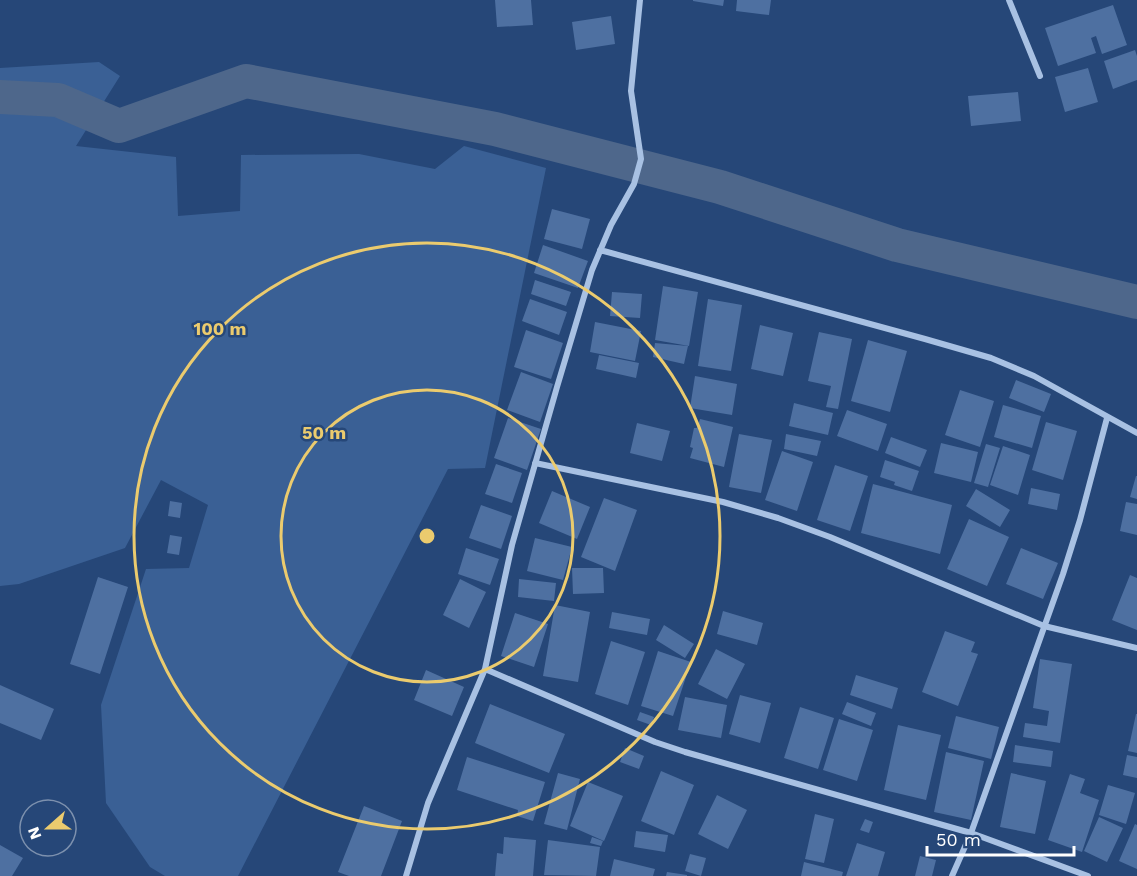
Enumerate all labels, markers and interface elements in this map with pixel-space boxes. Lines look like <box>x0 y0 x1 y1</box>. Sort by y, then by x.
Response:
text: 100 m <box>193 318 247 339</box>
text: 50 m <box>302 422 346 443</box>
centre of rings <box>417 526 437 546</box>
north arrow <box>18 798 78 858</box>
scale bar <box>927 819 1074 857</box>
text: N <box>23 824 45 842</box>
text: 50 m <box>936 829 981 850</box>

